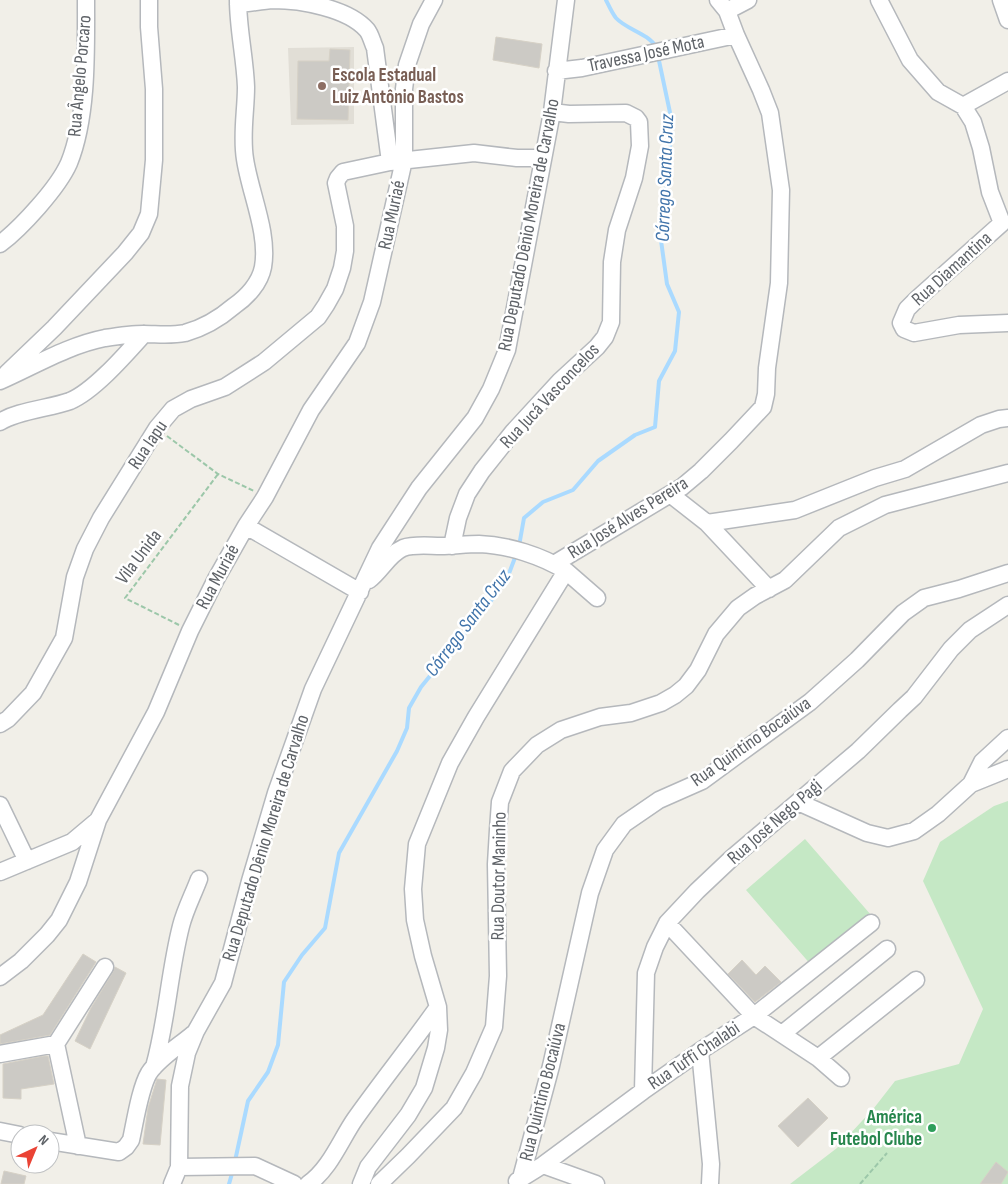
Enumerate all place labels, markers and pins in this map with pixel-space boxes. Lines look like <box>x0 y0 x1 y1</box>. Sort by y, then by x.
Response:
place label: Escola Estadual Luiz Antônio Bastos <box>332 64 464 109</box>
marker: Escola Estadual Luiz Antônio Bastos <box>316 80 328 92</box>
place label: América Futebol Clube <box>830 1106 922 1151</box>
marker: América Futebol Clube <box>926 1122 938 1134</box>

